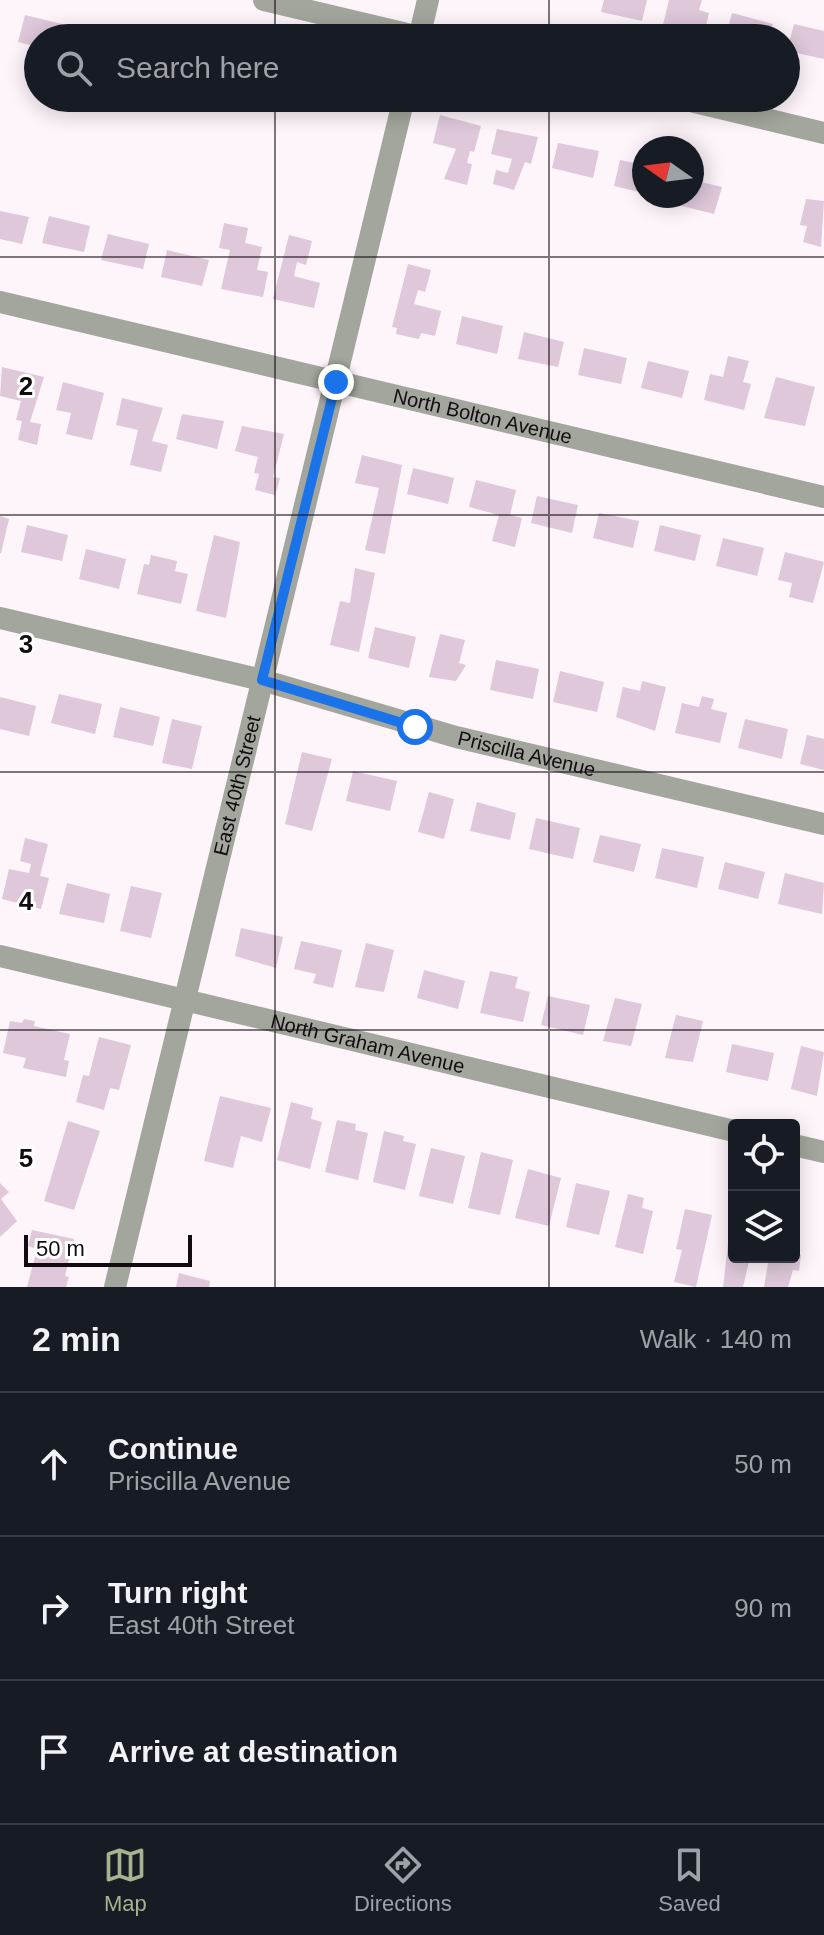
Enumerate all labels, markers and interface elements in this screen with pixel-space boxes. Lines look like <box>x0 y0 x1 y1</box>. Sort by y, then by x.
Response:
search box <box>24 24 800 112</box>
icon: search <box>52 46 96 90</box>
text: Search here <box>116 51 279 84</box>
north arrow <box>632 136 704 208</box>
route end <box>318 364 354 400</box>
text: 2 <box>19 371 33 401</box>
street label: North Bolton Avenue <box>391 384 574 448</box>
text: 3 <box>19 629 33 659</box>
route start <box>397 709 433 745</box>
street label: East 40th Street <box>209 713 265 858</box>
street label: Priscilla Avenue <box>456 727 598 781</box>
text: 4 <box>19 886 34 916</box>
street label: North Graham Avenue <box>268 1010 467 1077</box>
map controls <box>728 1119 800 1263</box>
button: locate <box>728 1119 800 1191</box>
text: 5 <box>19 1143 33 1173</box>
button: layers <box>728 1191 800 1263</box>
scale bar <box>24 1231 192 1267</box>
text: 50 m <box>36 1236 85 1261</box>
text: 2 min <box>32 1320 121 1358</box>
text: Walk · 140 m <box>640 1324 792 1354</box>
text: Continue <box>108 1432 238 1465</box>
icon: ahead <box>32 1442 76 1486</box>
text: 50 m <box>734 1449 792 1479</box>
text: Priscilla Avenue <box>108 1466 291 1496</box>
text: Turn right <box>108 1576 247 1609</box>
icon: right <box>32 1586 76 1630</box>
text: 90 m <box>734 1593 792 1623</box>
text: East 40th Street <box>108 1610 294 1640</box>
icon: arrive <box>32 1730 76 1774</box>
text: Arrive at destination <box>108 1735 398 1768</box>
tab: Map <box>103 1843 147 1917</box>
tab: Directions <box>354 1843 452 1917</box>
tab: Saved <box>658 1843 721 1917</box>

